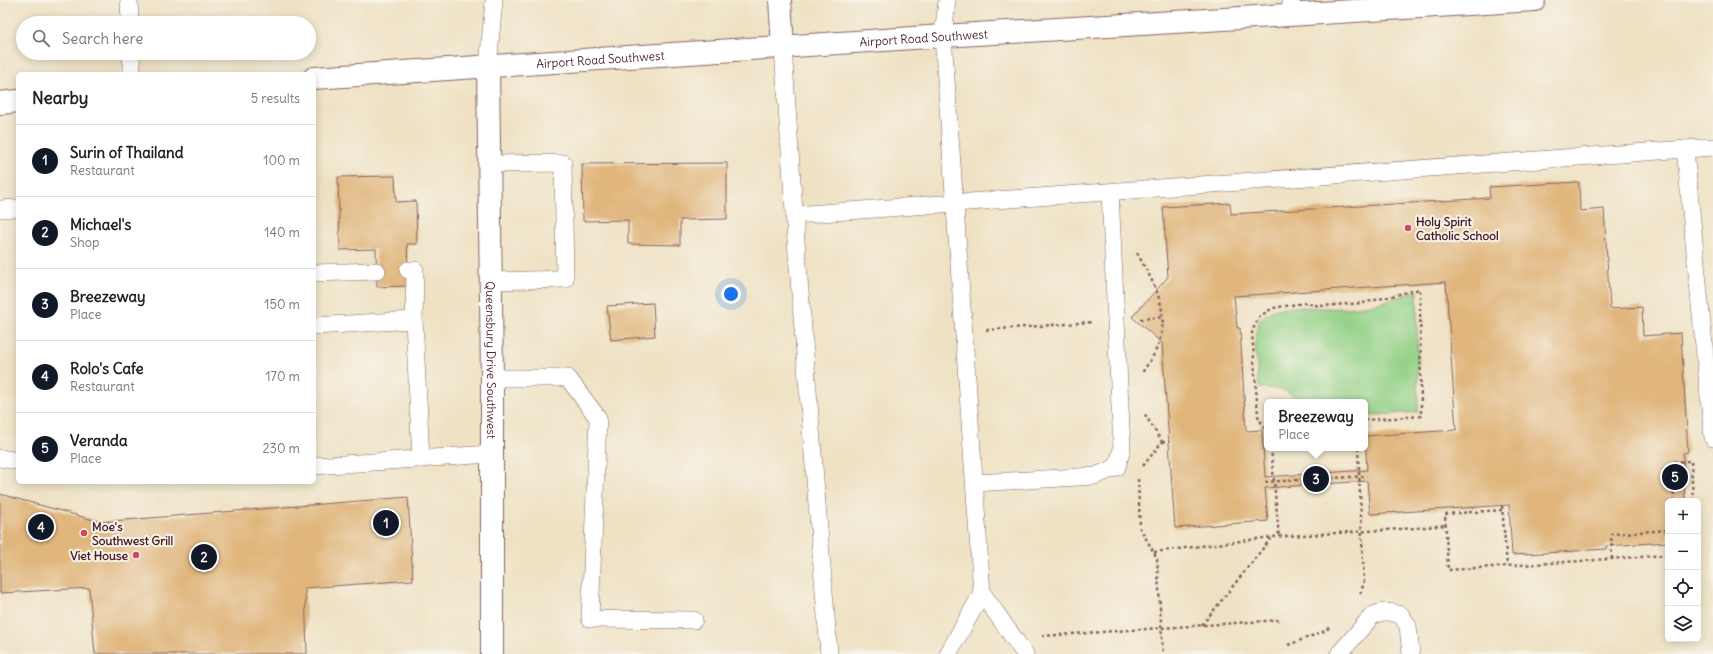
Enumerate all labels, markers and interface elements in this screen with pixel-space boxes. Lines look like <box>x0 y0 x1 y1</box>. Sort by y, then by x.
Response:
search box <box>16 16 316 60</box>
street label: Airport Road Southwest <box>859 26 988 49</box>
icon: search <box>30 27 52 49</box>
text: Search here <box>62 29 143 48</box>
street label: Airport Road Southwest <box>536 47 665 71</box>
text: Nearby <box>32 87 88 109</box>
text: 5 results <box>251 90 300 107</box>
text: Surin of Thailand <box>70 143 184 162</box>
text: 1 <box>42 152 48 169</box>
text: 100 m <box>263 152 300 169</box>
text: Restaurant <box>70 162 135 179</box>
place label: Holy Spirit Catholic School <box>1416 214 1499 243</box>
text: Michael's <box>70 215 131 234</box>
marker: Holy Spirit Catholic School <box>1403 223 1413 233</box>
text: 2 <box>41 224 49 241</box>
text: 140 m <box>264 224 300 241</box>
text: Shop <box>70 234 99 251</box>
street label: Queensbury Drive Southwest <box>483 281 500 439</box>
your location <box>721 284 741 304</box>
text: Breezeway <box>70 287 145 306</box>
text: 3 <box>41 296 49 313</box>
text: 150 m <box>264 296 300 313</box>
text: Place <box>70 306 101 323</box>
text: Rolo's Cafe <box>70 359 144 378</box>
text: 4 <box>41 368 49 385</box>
text: 170 m <box>265 368 300 385</box>
text: Restaurant <box>70 378 135 395</box>
popup <box>1264 399 1368 451</box>
text: Breezeway <box>1278 407 1354 426</box>
text: Place <box>1278 426 1310 443</box>
text: Veranda <box>70 431 127 450</box>
text: 5 <box>41 440 49 457</box>
text: 230 m <box>262 440 300 457</box>
text: Place <box>70 450 101 467</box>
pin: 5 <box>1662 462 1688 492</box>
pin: 3 <box>1303 464 1329 494</box>
map controls <box>1665 498 1701 642</box>
button: + <box>1665 498 1701 534</box>
pin: 1 <box>373 508 399 538</box>
pin: 4 <box>28 512 54 542</box>
place label: Moe's Southwest Grill <box>92 519 174 548</box>
marker: Moe's Southwest Grill <box>79 528 89 538</box>
button: − <box>1665 534 1701 570</box>
pin: 2 <box>191 542 217 572</box>
place label: Viet House <box>70 548 129 563</box>
marker: Viet House <box>131 550 141 560</box>
button: locate <box>1665 570 1701 606</box>
button: layers <box>1665 606 1701 642</box>

